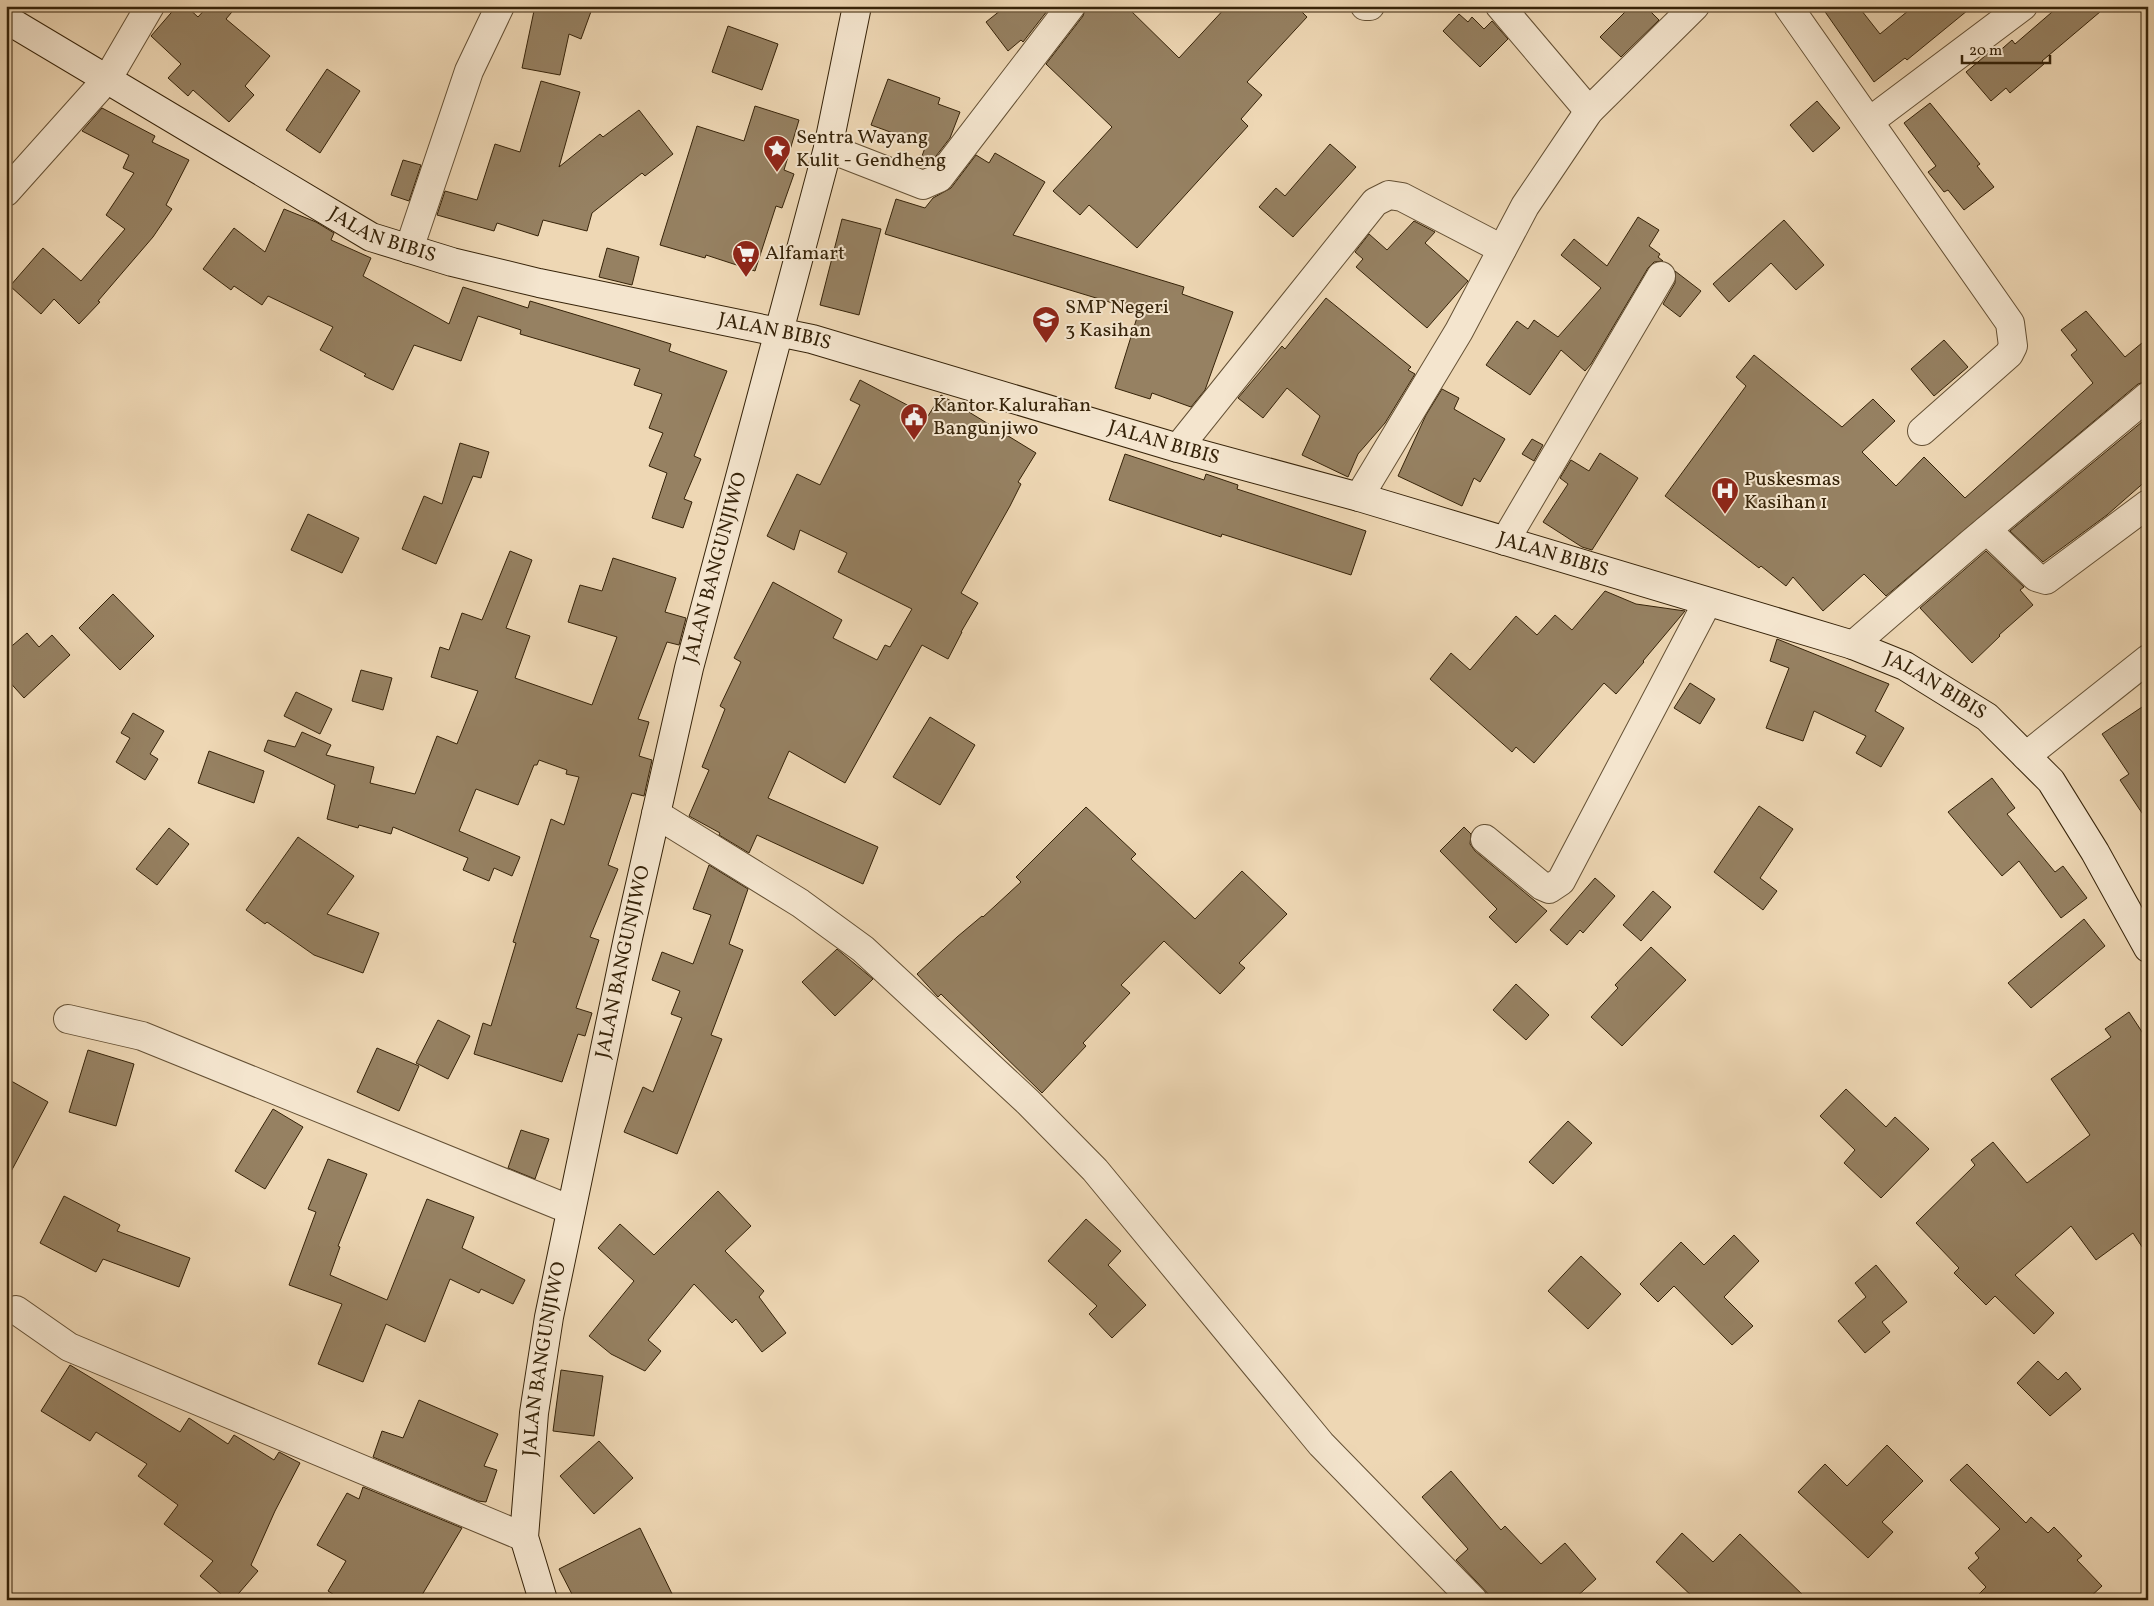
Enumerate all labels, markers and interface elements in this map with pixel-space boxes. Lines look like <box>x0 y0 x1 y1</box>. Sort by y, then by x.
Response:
scale bar <box>1962 32 2049 64</box>
text: 20 m <box>1969 41 2002 62</box>
place label: Sentra Wayang Kulit - Gendheng <box>796 124 946 175</box>
place icon: Sentra Wayang Kulit - Gendheng <box>762 134 792 173</box>
street label: JALAN BIBIS <box>323 201 439 270</box>
supermarket icon: Alfamart <box>731 239 761 278</box>
place label: Alfamart <box>765 240 845 268</box>
place label: SMP Negeri 3 Kasihan <box>1065 294 1169 345</box>
school or university icon: SMP Negeri 3 Kasihan <box>1031 305 1061 344</box>
street label: JALAN BIBIS <box>716 306 835 358</box>
place label: Kantor Kalurahan Bangunjiwo <box>933 392 1091 443</box>
public building icon: Kantor Kalurahan Bangunjiwo <box>899 402 929 441</box>
street label: JALAN BIBIS <box>1105 414 1223 473</box>
place label: Puskesmas Kasihan 1 <box>1744 466 1840 517</box>
street label: JALAN BANGUNJIWO <box>677 469 755 666</box>
hospital icon: Puskesmas Kasihan 1 <box>1710 476 1740 515</box>
street label: JALAN BIBIS <box>1494 525 1612 585</box>
street label: JALAN BIBIS <box>1880 645 1992 727</box>
street label: JALAN BANGUNJIWO <box>589 863 658 1061</box>
street label: JALAN BANGUNJIWO <box>517 1259 574 1458</box>

